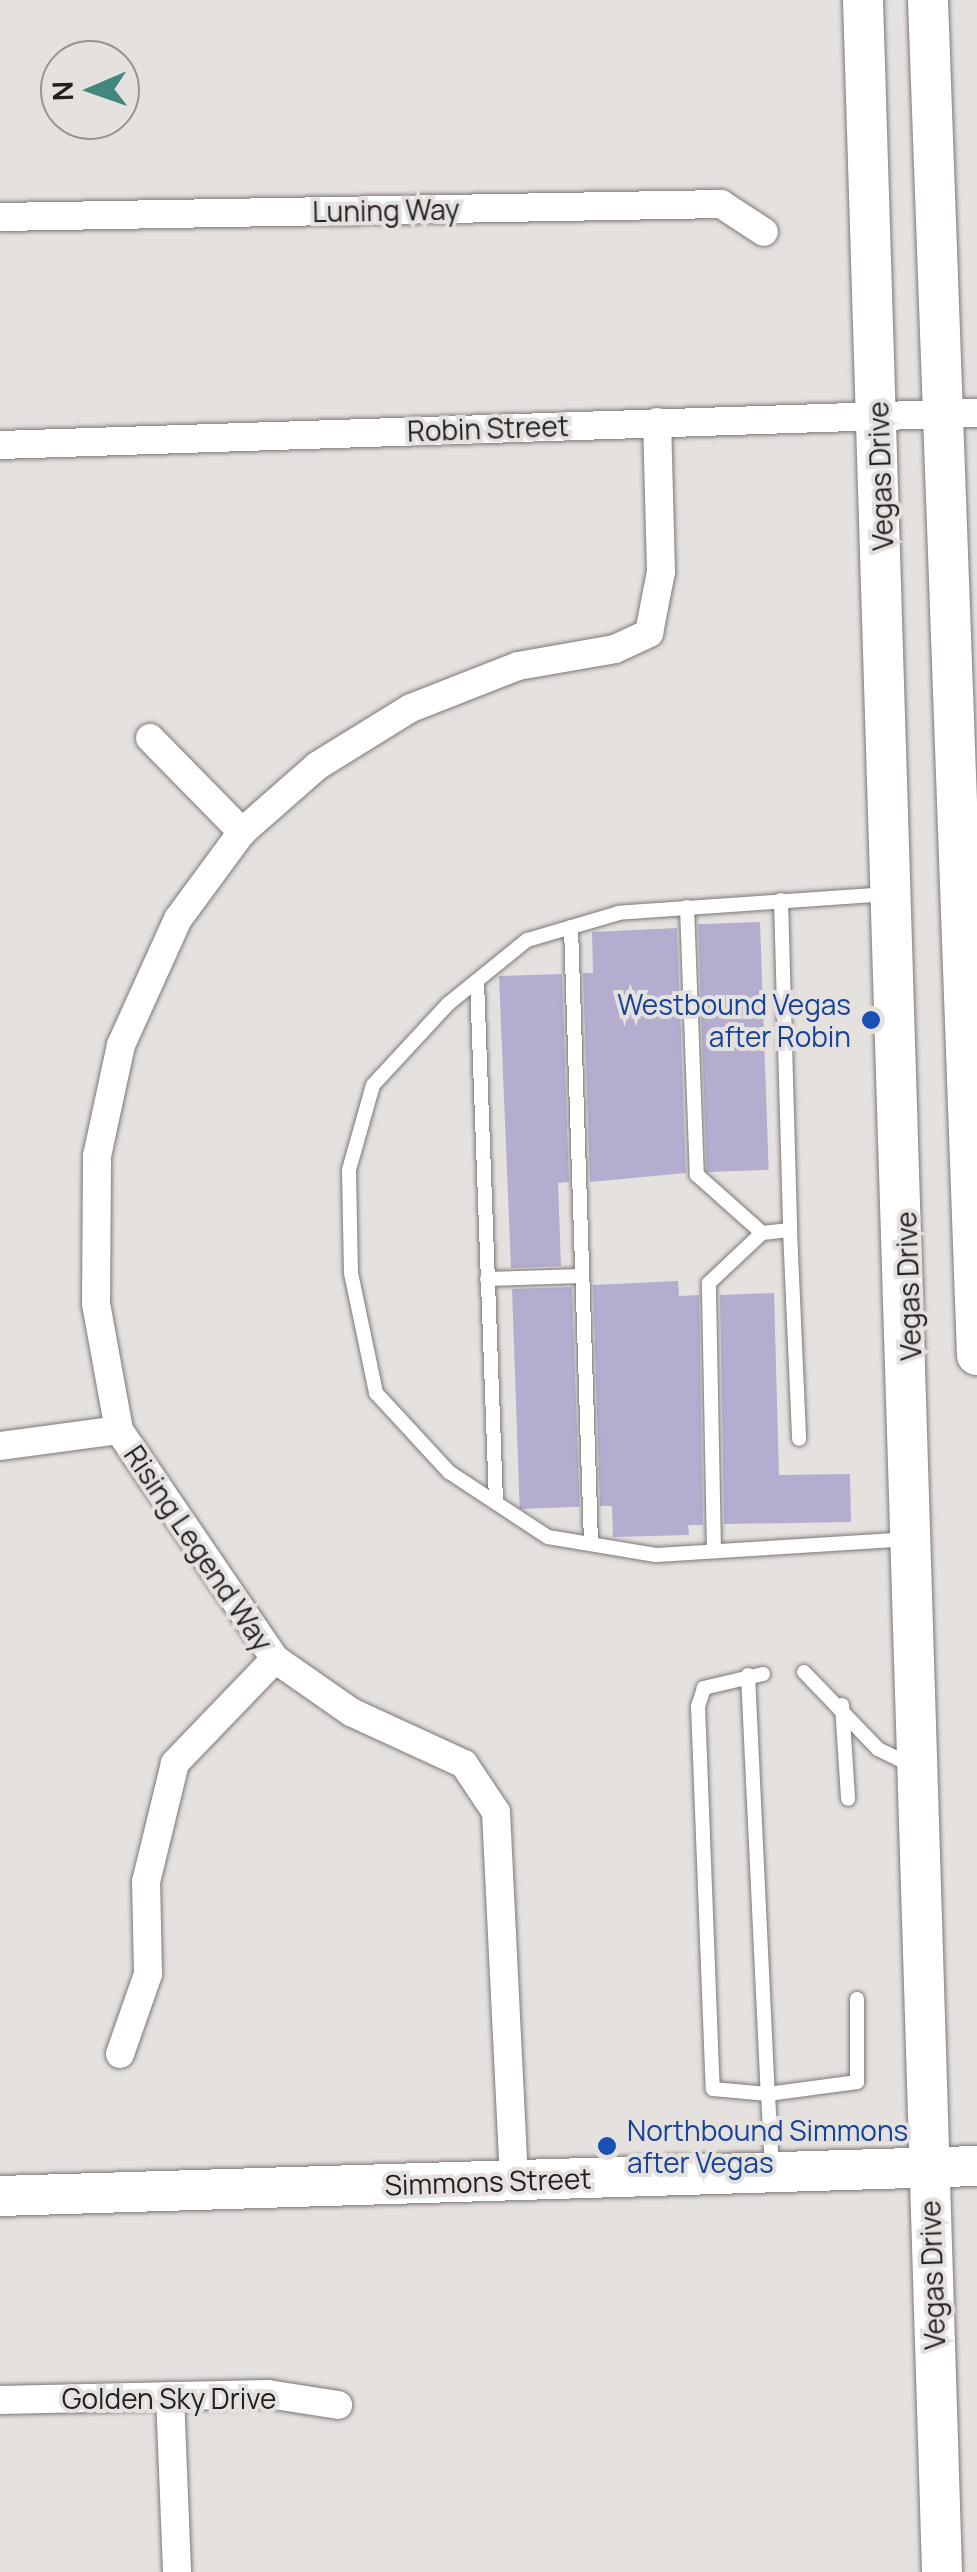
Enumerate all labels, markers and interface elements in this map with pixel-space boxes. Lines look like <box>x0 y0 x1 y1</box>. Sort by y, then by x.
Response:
north arrow <box>40 40 140 140</box>
text: N <box>43 80 81 102</box>
street label: Luning Way <box>312 192 460 228</box>
street label: Vegas Drive <box>861 401 899 551</box>
street label: Robin Street <box>407 408 569 448</box>
place label: Westbound Vegas after Robin <box>617 987 851 1053</box>
marker: Westbound Vegas after Robin <box>860 1009 882 1031</box>
street label: Vegas Drive <box>889 1211 927 1361</box>
street label: Rising Legend Way <box>118 1439 280 1657</box>
place label: Northbound Simmons after Vegas <box>627 2113 908 2179</box>
marker: Northbound Simmons after Vegas <box>596 2135 618 2157</box>
street label: Simmons Street <box>384 2161 592 2201</box>
street label: Vegas Drive <box>913 2200 951 2350</box>
street label: Golden Sky Drive <box>62 2381 276 2415</box>

